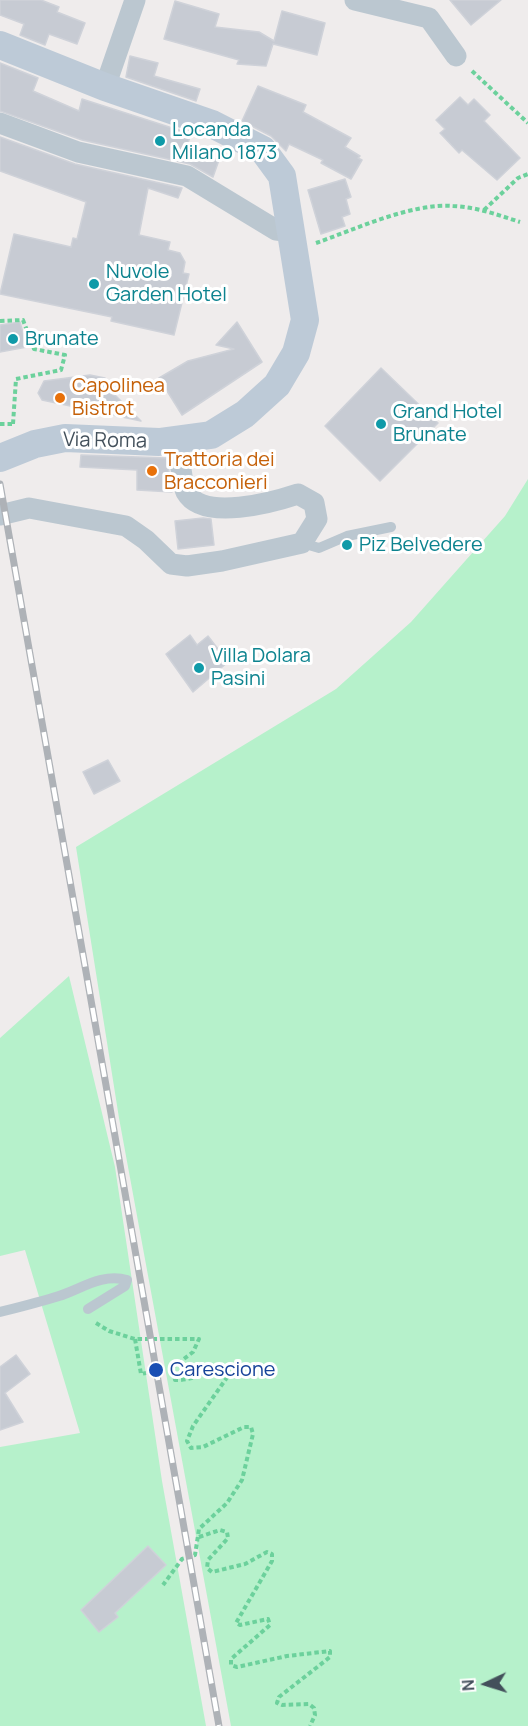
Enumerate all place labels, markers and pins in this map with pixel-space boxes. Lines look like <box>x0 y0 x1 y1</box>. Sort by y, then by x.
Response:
place label: Locanda Milano 1873 <box>172 118 277 165</box>
marker: Locanda Milano 1873 <box>153 134 167 148</box>
place label: Nuvole Garden Hotel <box>106 260 227 307</box>
marker: Nuvole Garden Hotel <box>87 277 101 291</box>
place label: Brunate <box>25 327 99 351</box>
marker: Brunate <box>6 332 20 346</box>
place label: Capolinea Bistrot <box>72 374 165 421</box>
marker: Capolinea Bistrot <box>53 391 67 405</box>
place label: Grand Hotel Brunate <box>393 400 502 447</box>
marker: Grand Hotel Brunate <box>374 417 388 431</box>
place label: Trattoria dei Bracconieri <box>164 448 275 495</box>
marker: Trattoria dei Bracconieri <box>145 464 159 478</box>
place label: Piz Belvedere <box>359 533 483 557</box>
marker: Piz Belvedere <box>340 538 354 552</box>
place label: Villa Dolara Pasini <box>211 644 311 691</box>
marker: Villa Dolara Pasini <box>192 661 206 675</box>
place label: Carescione <box>170 1358 275 1382</box>
marker: Carescione <box>147 1361 165 1379</box>

